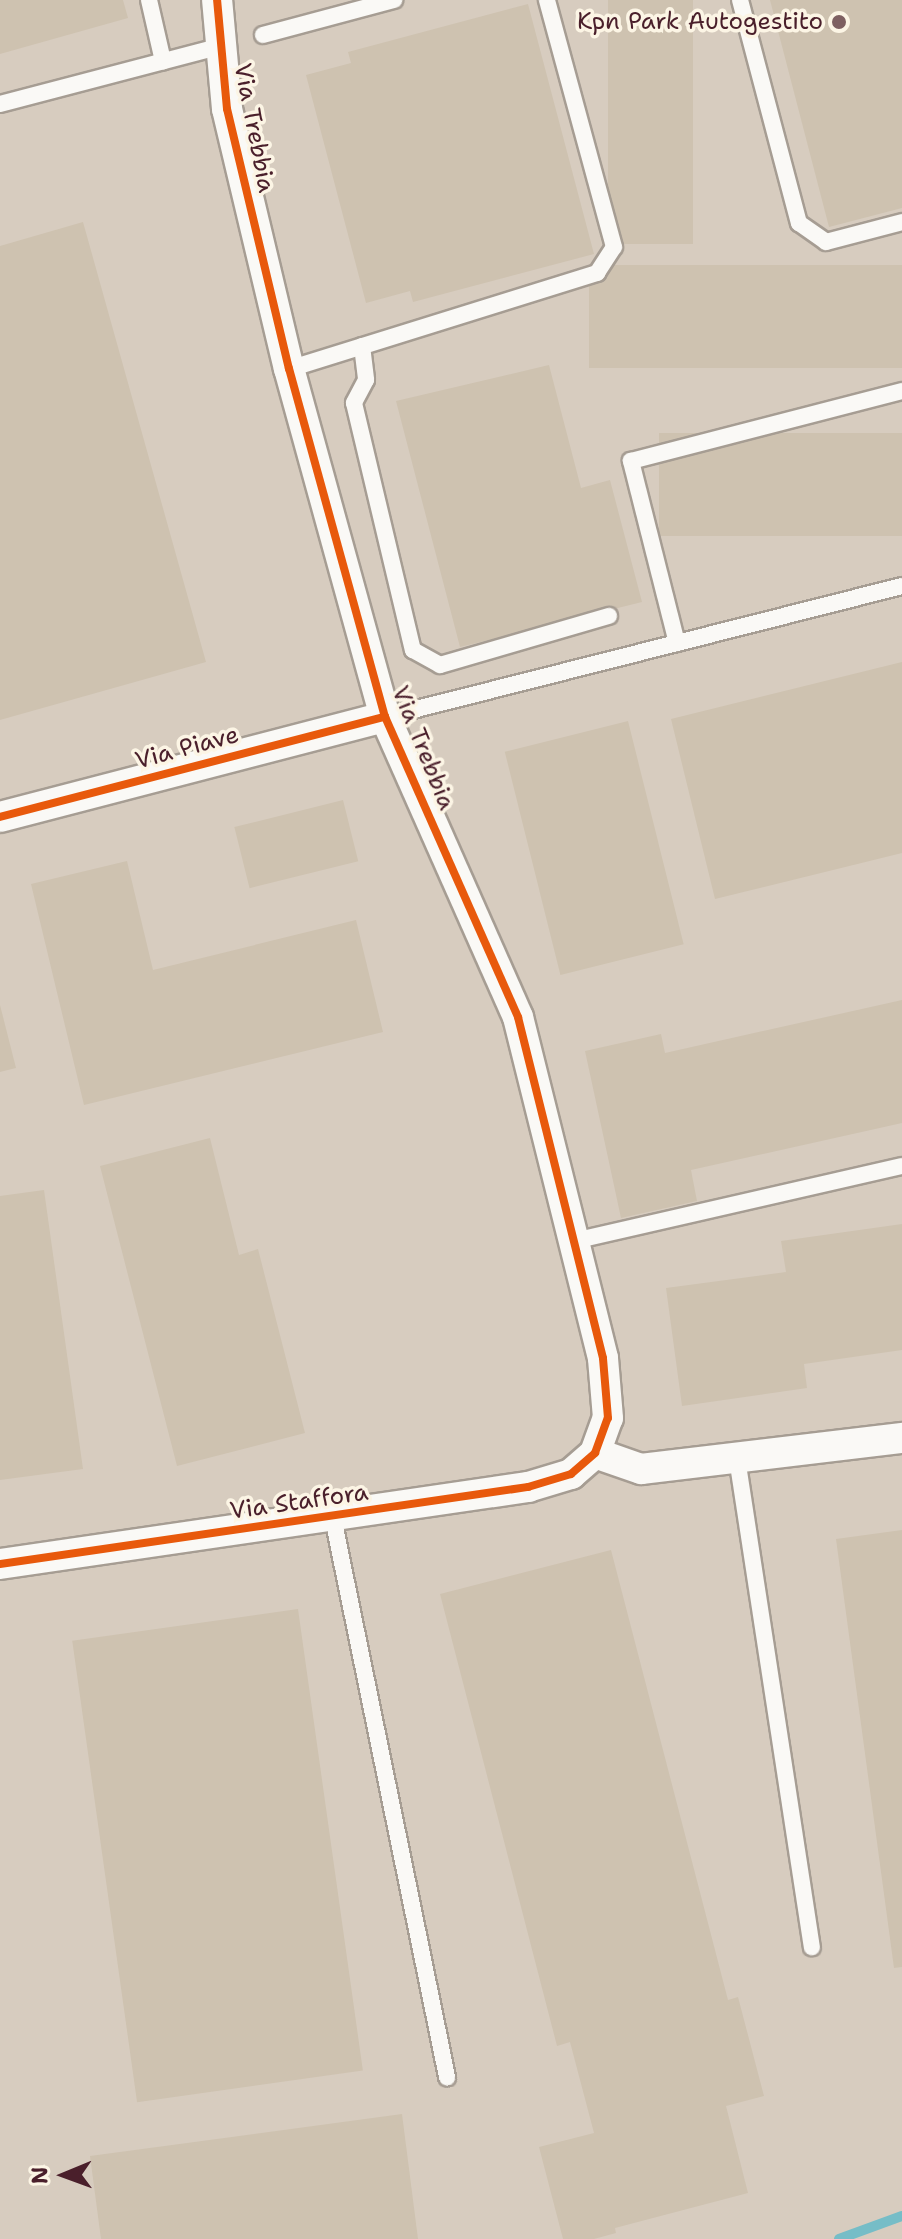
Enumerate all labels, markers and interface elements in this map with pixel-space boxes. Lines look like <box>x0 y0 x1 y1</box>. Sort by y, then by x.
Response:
place label: Kpn Park Autogestito <box>577 8 823 36</box>
marker: Kpn Park Autogestito <box>830 13 848 31</box>
street label: Via Trebbia <box>227 61 281 195</box>
street label: Via Trebbia <box>385 682 461 814</box>
street label: Via Piave <box>132 720 242 776</box>
street label: Via Staffora <box>228 1478 370 1526</box>
north arrow <box>24 2135 104 2215</box>
text: N <box>25 2166 54 2184</box>

